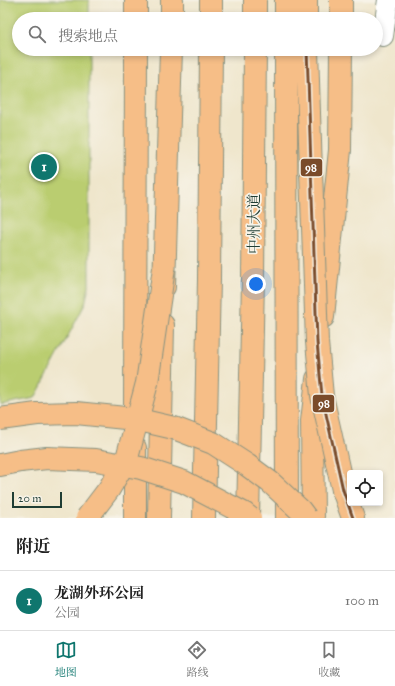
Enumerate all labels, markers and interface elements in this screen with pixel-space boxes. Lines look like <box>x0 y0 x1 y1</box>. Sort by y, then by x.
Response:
search box <box>12 12 383 56</box>
icon: search <box>26 23 48 45</box>
text: 搜索地点 <box>58 27 118 45</box>
pin: 1 <box>31 152 57 182</box>
line badge: 98 <box>300 158 323 177</box>
text: 98 <box>305 161 317 175</box>
street label: 中州大道 <box>245 194 263 254</box>
your location <box>246 274 266 294</box>
line badge: 98 <box>312 394 335 413</box>
text: 98 <box>318 397 330 411</box>
map controls <box>347 470 383 506</box>
button: locate <box>347 470 383 506</box>
scale bar <box>12 490 62 509</box>
text: 20 m <box>18 492 41 505</box>
text: 附近 <box>16 536 50 557</box>
text: 龙湖外环公园 <box>54 584 144 602</box>
text: 1 <box>26 593 32 609</box>
text: 100 m <box>345 593 379 609</box>
text: 公园 <box>54 605 80 621</box>
tab: 地图 <box>55 639 77 679</box>
tab: 路线 <box>186 639 208 679</box>
tab: 收藏 <box>318 639 340 679</box>

